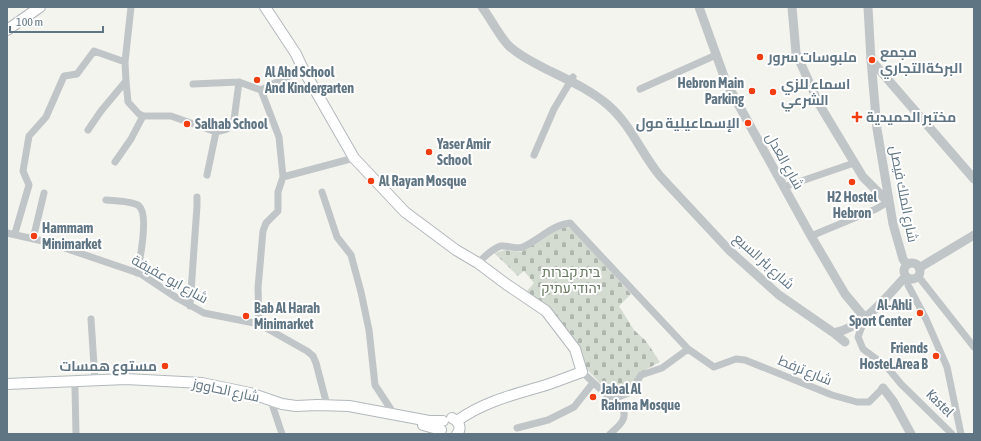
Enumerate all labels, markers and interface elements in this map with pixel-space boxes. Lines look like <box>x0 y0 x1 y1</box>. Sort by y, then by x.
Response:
scale bar <box>10 8 103 34</box>
text: 100 m <box>16 15 43 29</box>
place label: مجمع البركةالتجاري <box>880 44 963 79</box>
place label: ملبوسات سرور <box>767 49 857 66</box>
marker: ملبوسات سرور <box>755 52 765 62</box>
marker: مجمع البركةالتجاري <box>867 55 877 65</box>
place label: Al Ahd School And Kindergarten <box>264 64 354 96</box>
marker: Al Ahd School And Kindergarten <box>252 75 262 85</box>
place label: Hebron Main Parking <box>678 75 745 107</box>
place label: اسماء للزي الشرعي <box>781 76 850 112</box>
marker: Hebron Main Parking <box>747 86 757 96</box>
marker: اسماء للزي الشرعي <box>768 87 778 97</box>
place label: مختبر الحميدية <box>866 109 956 126</box>
marker: مختبر الحميدية <box>851 111 863 123</box>
place label: الإسماعيلية مول <box>636 115 740 133</box>
place label: Salhab School <box>195 116 268 132</box>
marker: الإسماعيلية مول <box>743 118 753 128</box>
marker: Salhab School <box>182 119 192 129</box>
street label: شارع العدل <box>762 130 807 193</box>
place label: Yaser Amir School <box>436 136 491 168</box>
street label: شارع الملك فيصل <box>886 144 921 244</box>
marker: Yaser Amir School <box>424 147 434 157</box>
place label: Al Rayan Mosque <box>378 173 467 189</box>
marker: Al Rayan Mosque <box>366 176 376 186</box>
marker: H2 Hostel Hebron <box>847 177 857 187</box>
place label: H2 Hostel Hebron <box>827 189 877 221</box>
place label: Hammam Minimarket <box>42 220 102 252</box>
street label: شارع بئر السبع <box>730 230 797 293</box>
marker: Hammam Minimarket <box>29 231 39 241</box>
street label: شارع ابو عفيفة <box>128 251 211 307</box>
park label: בית קברות יהודי עתיק <box>541 264 601 296</box>
place label: Al-Ahli Sport Center <box>849 297 913 329</box>
place label: Bab Al Harah Minimarket <box>254 300 320 332</box>
marker: Al-Ahli Sport Center <box>915 308 925 318</box>
marker: Bab Al Harah Minimarket <box>241 311 251 321</box>
place label: Friends Hostel.Area B <box>859 340 928 372</box>
marker: Friends Hostel.Area B <box>931 351 941 361</box>
street label: شارع ترفط <box>775 352 834 389</box>
place label: مستوع همسات <box>59 358 157 376</box>
marker: مستوع همسات <box>160 361 170 371</box>
street label: شارع الحاووز <box>190 375 261 406</box>
place label: Jabal Al Rahma Mosque <box>600 381 680 413</box>
street label: Kastel <box>923 386 957 420</box>
marker: Jabal Al Rahma Mosque <box>588 392 598 402</box>

